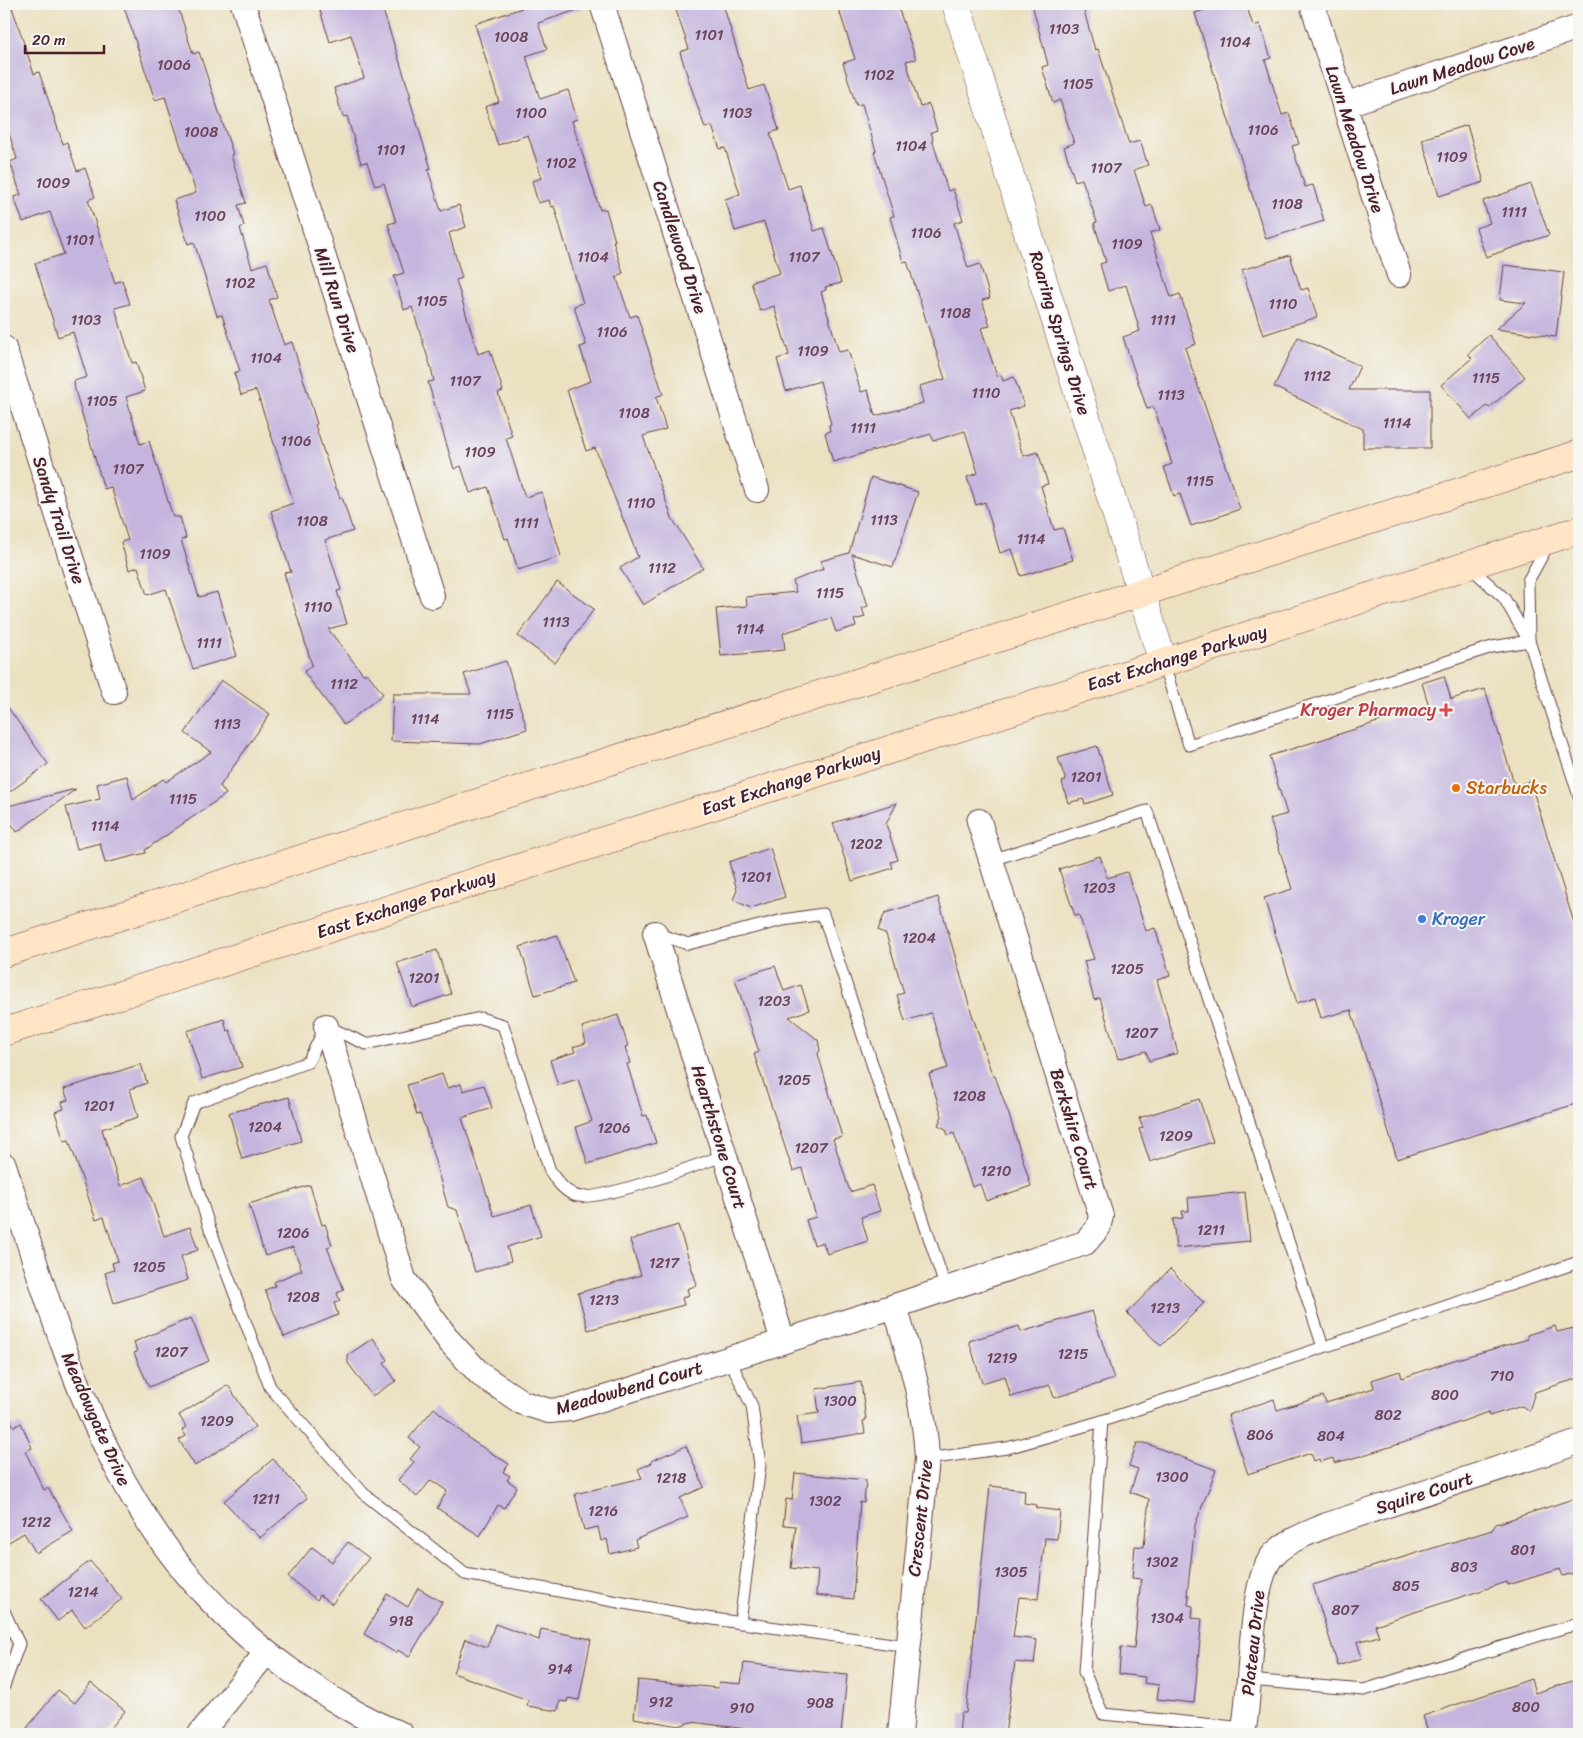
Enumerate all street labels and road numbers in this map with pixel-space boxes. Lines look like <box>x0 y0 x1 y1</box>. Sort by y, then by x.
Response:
street label: Lawn Meadow Cove <box>1385 27 1539 105</box>
street label: Lawn Meadow Drive <box>1316 61 1394 217</box>
street label: Candlewood Drive <box>643 176 717 318</box>
street label: Mill Run Drive <box>305 243 369 357</box>
street label: Roaring Springs Drive <box>1020 247 1100 419</box>
street label: Sandy Trail Drive <box>23 452 95 588</box>
street label: East Exchange Parkway <box>1083 615 1272 701</box>
street label: East Exchange Parkway <box>697 737 885 825</box>
street label: East Exchange Parkway <box>312 860 500 948</box>
street label: Hearthstone Court <box>682 1061 756 1213</box>
street label: Berkshire Court <box>1040 1064 1108 1194</box>
street label: Meadowgate Drive <box>52 1347 140 1491</box>
street label: Meadowbend Court <box>552 1352 707 1424</box>
street label: Crescent Drive <box>898 1458 942 1578</box>
street label: Squire Court <box>1371 1462 1477 1524</box>
street label: Plateau Drive <box>1232 1588 1274 1697</box>

